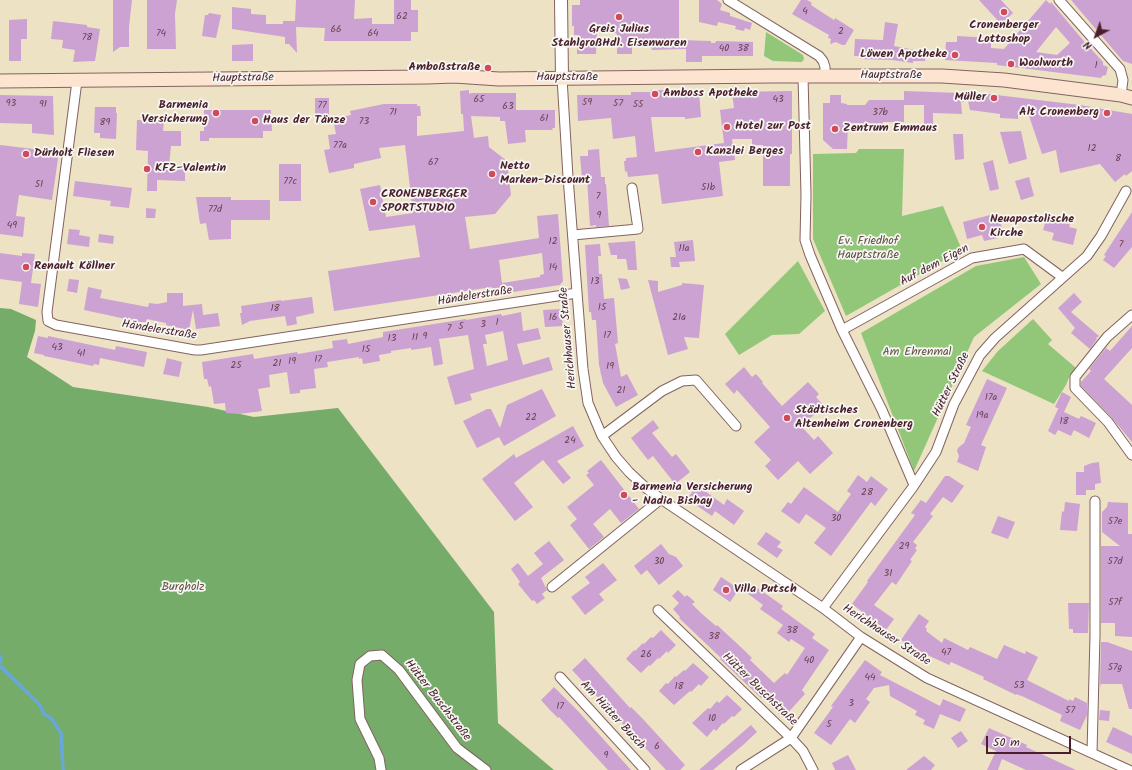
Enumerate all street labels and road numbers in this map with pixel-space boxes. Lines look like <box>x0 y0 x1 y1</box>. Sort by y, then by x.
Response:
street label: Hauptstraße <box>860 69 922 83</box>
street label: Hauptstraße <box>212 71 274 87</box>
street label: Hauptstraße <box>536 71 598 85</box>
street label: Auf dem Eigen <box>898 242 972 290</box>
street label: Händelerstraße <box>437 284 513 310</box>
street label: Herichhauser Straße <box>557 286 581 390</box>
street label: Händelerstraße <box>121 318 197 344</box>
street label: Hütter Straße <box>930 350 974 420</box>
street label: Herichhauser Straße <box>839 602 933 670</box>
street label: Hütter Buschstraße <box>718 650 800 730</box>
street label: Hütter Buschstraße <box>401 657 473 745</box>
street label: Am Hütter Busch <box>576 678 648 754</box>

